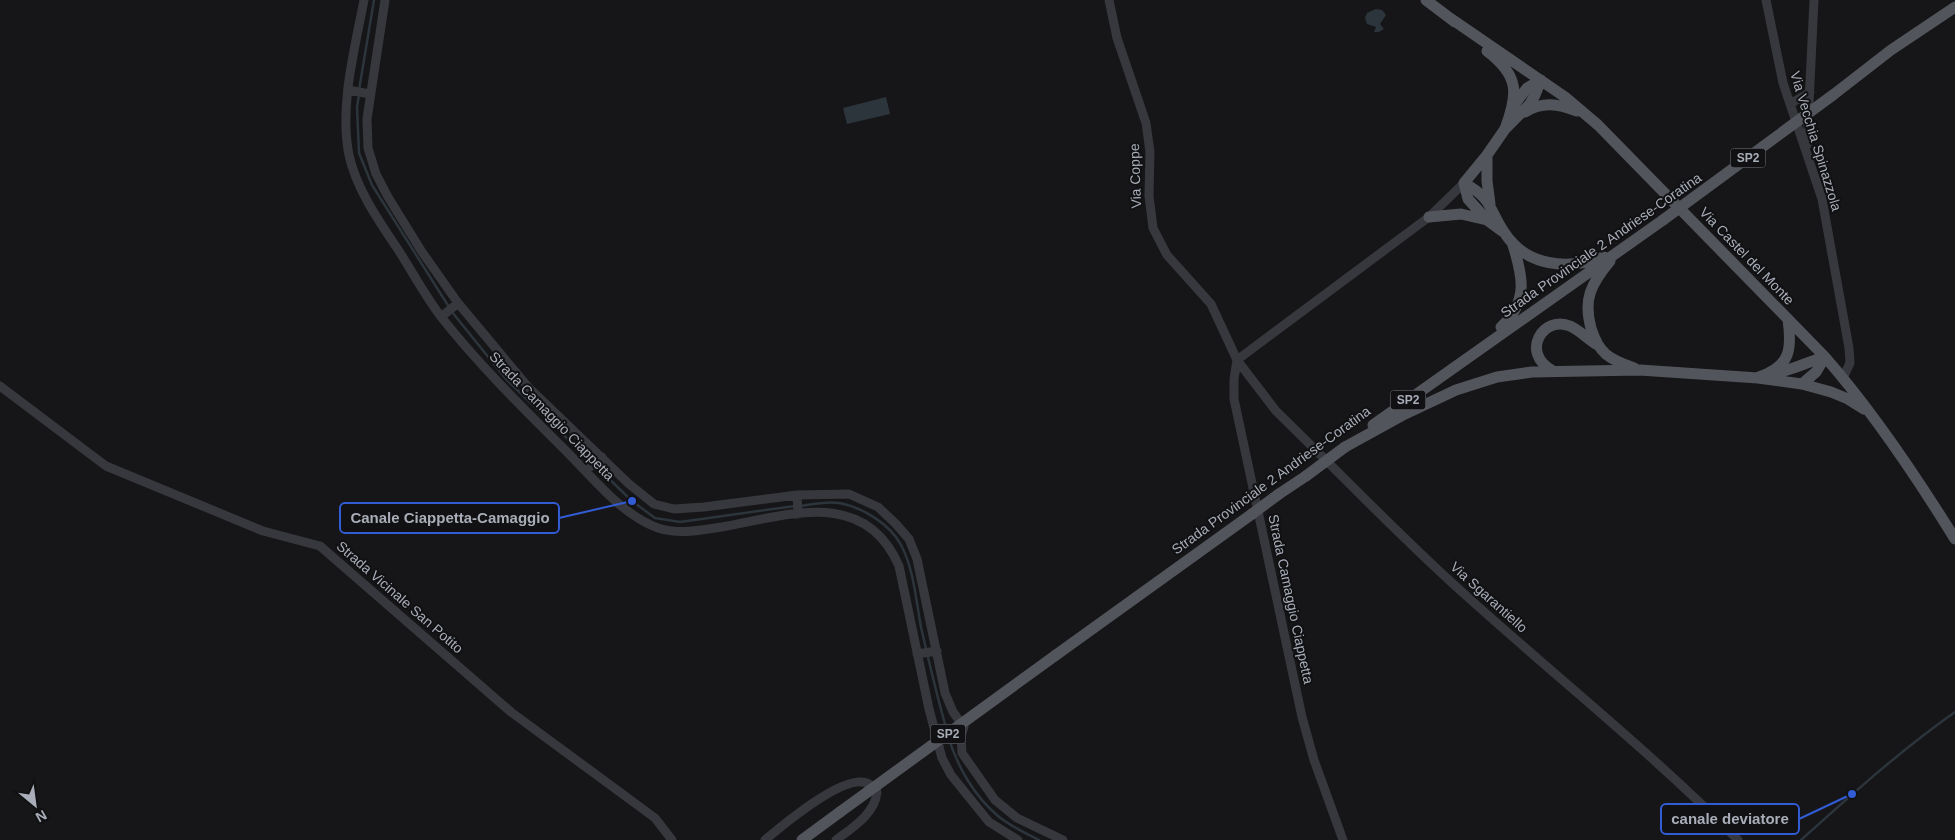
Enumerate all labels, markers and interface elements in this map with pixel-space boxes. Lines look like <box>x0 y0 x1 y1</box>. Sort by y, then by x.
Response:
street label: Via Vecchia Spinazzola <box>1787 69 1845 213</box>
street label: Via Coppe <box>1126 143 1144 209</box>
road number: SP2 <box>1730 148 1766 168</box>
street label: Strada Provinciale 2 Andriese-Coratina <box>1498 169 1705 321</box>
street label: Via Castel del Monte <box>1696 204 1798 308</box>
street label: Strada Camaggio Ciappetta <box>486 348 618 484</box>
road number: SP2 <box>1390 390 1426 410</box>
street label: Strada Provinciale 2 Andriese-Coratina <box>1169 403 1373 557</box>
callout: Canale Ciappetta-Camaggio <box>340 503 559 533</box>
text: Canale Ciappetta-Camaggio <box>350 509 550 526</box>
street label: Strada Camaggio Ciappetta <box>1265 513 1317 685</box>
street label: Strada Vicinale San Potito <box>333 538 467 656</box>
street label: Via Sgarantiello <box>1447 558 1531 636</box>
road number: SP2 <box>930 724 966 744</box>
north arrow <box>10 780 60 830</box>
callout: canale deviatore <box>1661 804 1799 834</box>
text: N <box>33 807 50 826</box>
text: canale deviatore <box>1671 810 1789 827</box>

